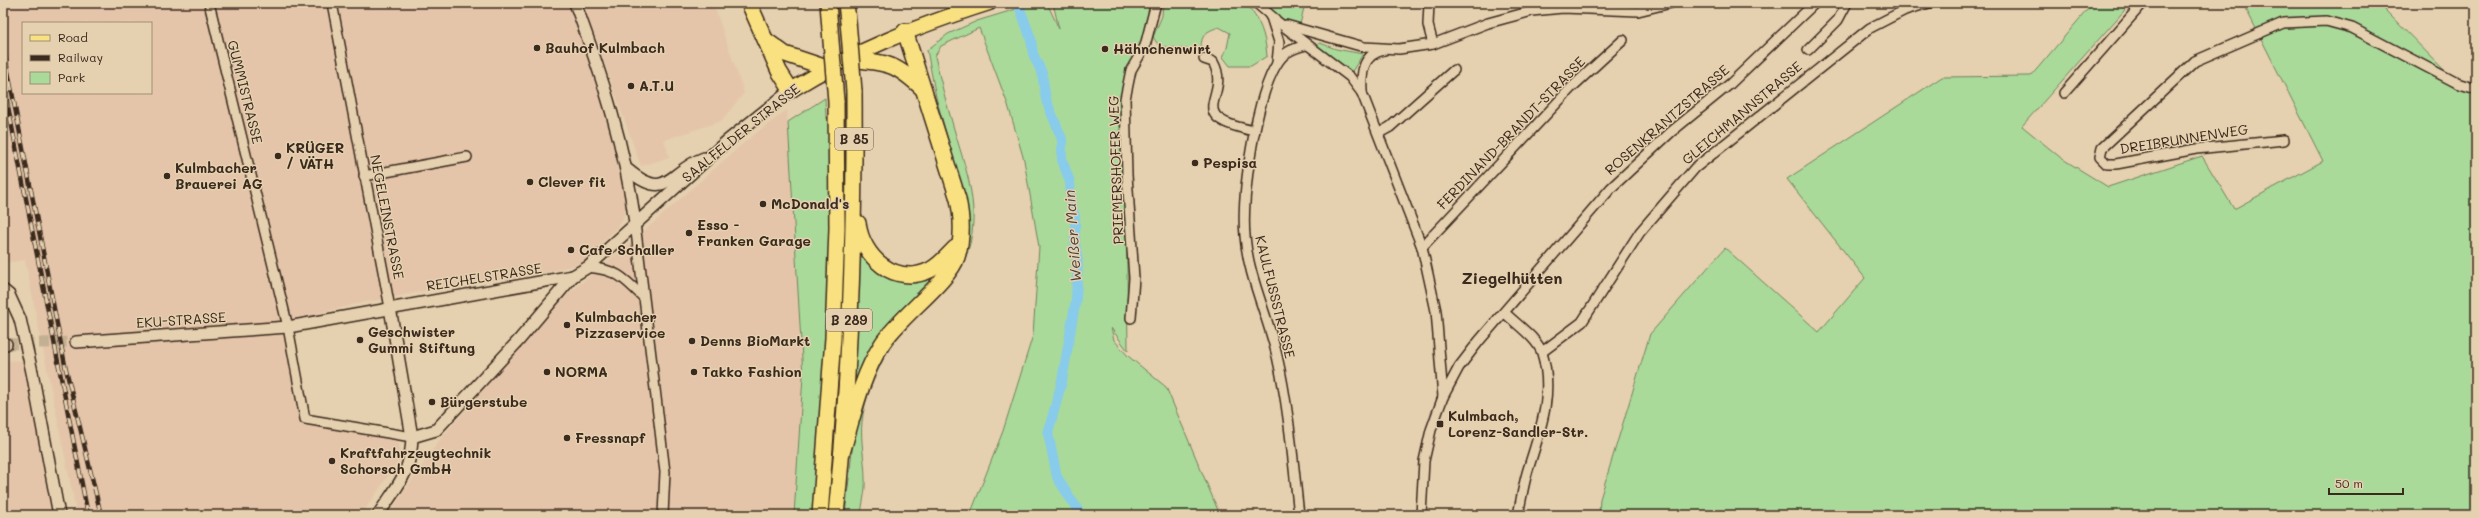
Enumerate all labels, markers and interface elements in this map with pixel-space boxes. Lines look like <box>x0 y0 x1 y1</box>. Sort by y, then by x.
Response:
legend <box>22 22 152 94</box>
text: Road <box>58 29 88 45</box>
street label: GUMMISTRASSE <box>223 38 268 146</box>
place label: Bauhof Kulmbach <box>545 38 665 57</box>
place label: Hähnchenwirt <box>1113 39 1211 58</box>
marker: Bauhof Kulmbach <box>532 43 542 53</box>
marker: Hähnchenwirt <box>1100 44 1110 54</box>
text: Railway <box>58 49 103 65</box>
street label: FERDINAND-BRANDT-STRASSE <box>1432 52 1589 213</box>
street label: GLEICHMANNSTRASSE <box>1678 57 1806 169</box>
street label: ROSENKRANTZSTRASSE <box>1600 60 1733 179</box>
text: Park <box>58 69 85 85</box>
place label: A.T.U <box>639 76 674 95</box>
street label: SAALFELDER STRASSE <box>678 79 804 186</box>
marker: A.T.U <box>626 81 636 91</box>
street label: PRIEMERSHOFER WEG <box>1103 95 1128 245</box>
street label: DREIBRUNNENWEG <box>2118 119 2249 158</box>
road number: B 85 <box>835 128 873 150</box>
place label: KRÜGER / VÄTH <box>286 138 344 173</box>
marker: KRÜGER / VÄTH <box>273 151 283 161</box>
street label: NEGELEINSTRASSE <box>366 153 409 281</box>
place label: Pespisa <box>1203 153 1258 172</box>
place label: Kulmbacher Brauerei AG <box>175 158 263 193</box>
marker: Pespisa <box>1190 158 1200 168</box>
marker: Kulmbacher Brauerei AG <box>162 171 172 181</box>
place label: Clever fit <box>538 172 606 191</box>
marker: Clever fit <box>525 177 535 187</box>
water label: Weißer Main <box>1059 189 1085 283</box>
place label: McDonald's <box>771 194 849 213</box>
marker: McDonald's <box>758 199 768 209</box>
place label: Esso - Franken Garage <box>697 215 811 250</box>
marker: Esso - Franken Garage <box>684 228 694 238</box>
street label: KAULFUSSSTRASSE <box>1251 233 1300 360</box>
place label: Cafe Schaller <box>579 240 674 259</box>
marker: Cafe Schaller <box>566 245 576 255</box>
street label: REICHELSTRASSE <box>425 258 543 295</box>
district label: Ziegelhütten <box>1461 267 1563 288</box>
street label: EKU-STRASSE <box>135 307 226 332</box>
place label: Kulmbacher Pizzaservice <box>575 307 665 342</box>
road number: B 289 <box>826 309 872 331</box>
marker: Kulmbacher Pizzaservice <box>562 320 572 330</box>
place label: Geschwister Gummi Stiftung <box>368 322 475 357</box>
place label: Denns BioMarkt <box>700 331 810 350</box>
marker: Geschwister Gummi Stiftung <box>355 335 365 345</box>
marker: Denns BioMarkt <box>687 336 697 346</box>
place label: NORMA <box>555 362 608 381</box>
place label: Takko Fashion <box>702 362 802 381</box>
marker: NORMA <box>542 367 552 377</box>
marker: Takko Fashion <box>689 367 699 377</box>
place label: Bürgerstube <box>440 392 527 411</box>
marker: Bürgerstube <box>427 397 437 407</box>
place label: Kulmbach, Lorenz-Sandler-Str. <box>1448 406 1588 441</box>
marker: Kulmbach, Lorenz-Sandler-Str. <box>1435 419 1445 429</box>
place label: Fressnapf <box>575 428 646 447</box>
marker: Fressnapf <box>562 433 572 443</box>
place label: Kraftfahrzeugtechnik Schorsch GmbH <box>340 443 491 478</box>
marker: Kraftfahrzeugtechnik Schorsch GmbH <box>327 456 337 466</box>
scale bar <box>2329 470 2403 496</box>
text: 50 m <box>2335 475 2363 491</box>

